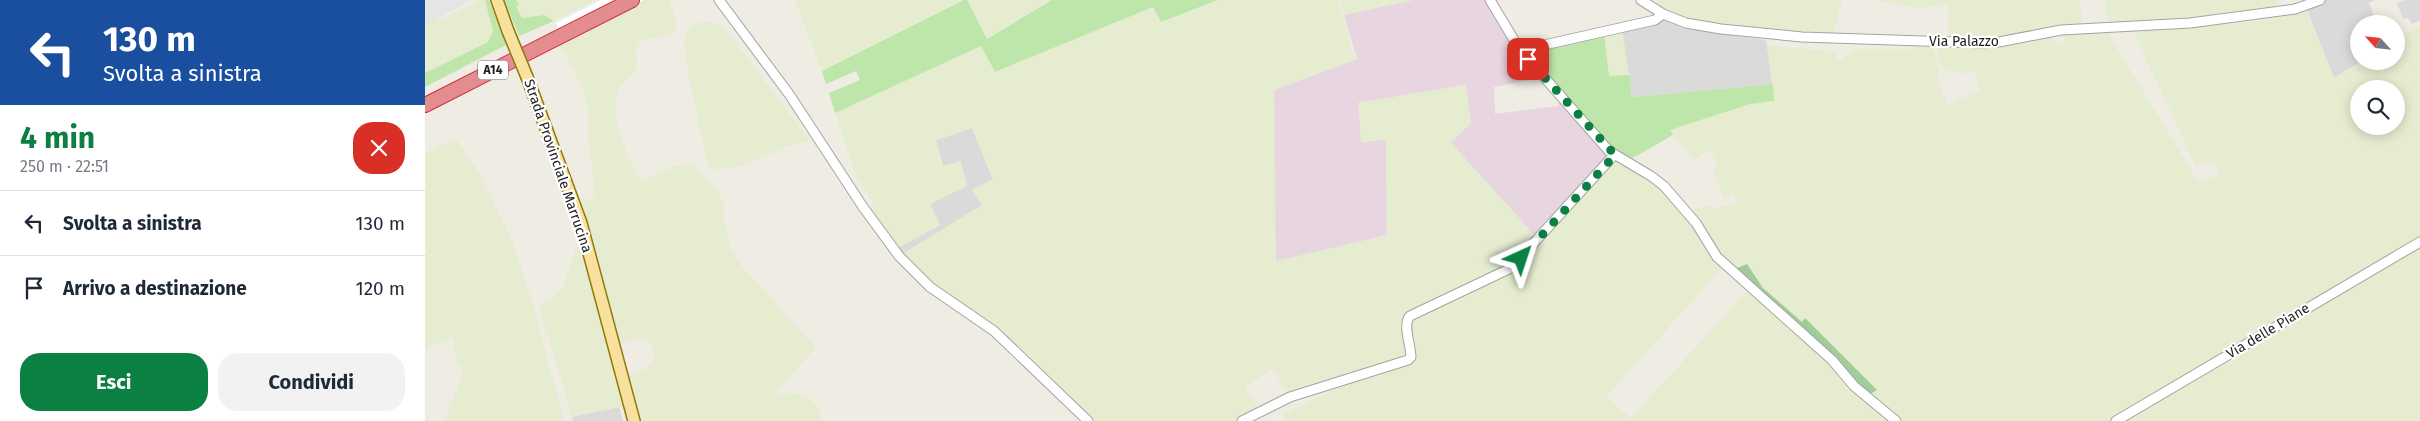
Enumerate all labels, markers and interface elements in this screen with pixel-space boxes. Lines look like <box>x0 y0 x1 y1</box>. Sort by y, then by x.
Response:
north arrow <box>2350 15 2405 70</box>
map controls <box>2350 15 2405 135</box>
text: 130 m <box>103 18 196 60</box>
icon: left <box>20 20 85 85</box>
street label: Via Palazzo <box>1929 33 1999 50</box>
pin <box>1507 38 1549 80</box>
icon: arrive <box>1514 45 1542 73</box>
text: Svolta a sinistra <box>103 60 262 87</box>
road number: A14 <box>478 60 508 80</box>
street label: Strada Provinciale Marrucina <box>520 77 596 255</box>
button: search <box>2350 80 2405 135</box>
text: 4 min <box>20 120 95 156</box>
button: close <box>353 122 405 174</box>
text: 250 m · 22:51 <box>20 157 109 176</box>
icon: left <box>20 209 48 237</box>
text: Svolta a sinistra <box>63 212 202 235</box>
text: 130 m <box>355 212 405 235</box>
position arrow <box>1494 231 1546 283</box>
icon: arrive <box>20 274 48 302</box>
text: Arrivo a destinazione <box>63 277 247 300</box>
text: 120 m <box>355 277 405 300</box>
street label: Via delle Piane <box>2223 299 2313 363</box>
button: Esci <box>20 353 208 411</box>
button: Condividi <box>218 353 405 411</box>

